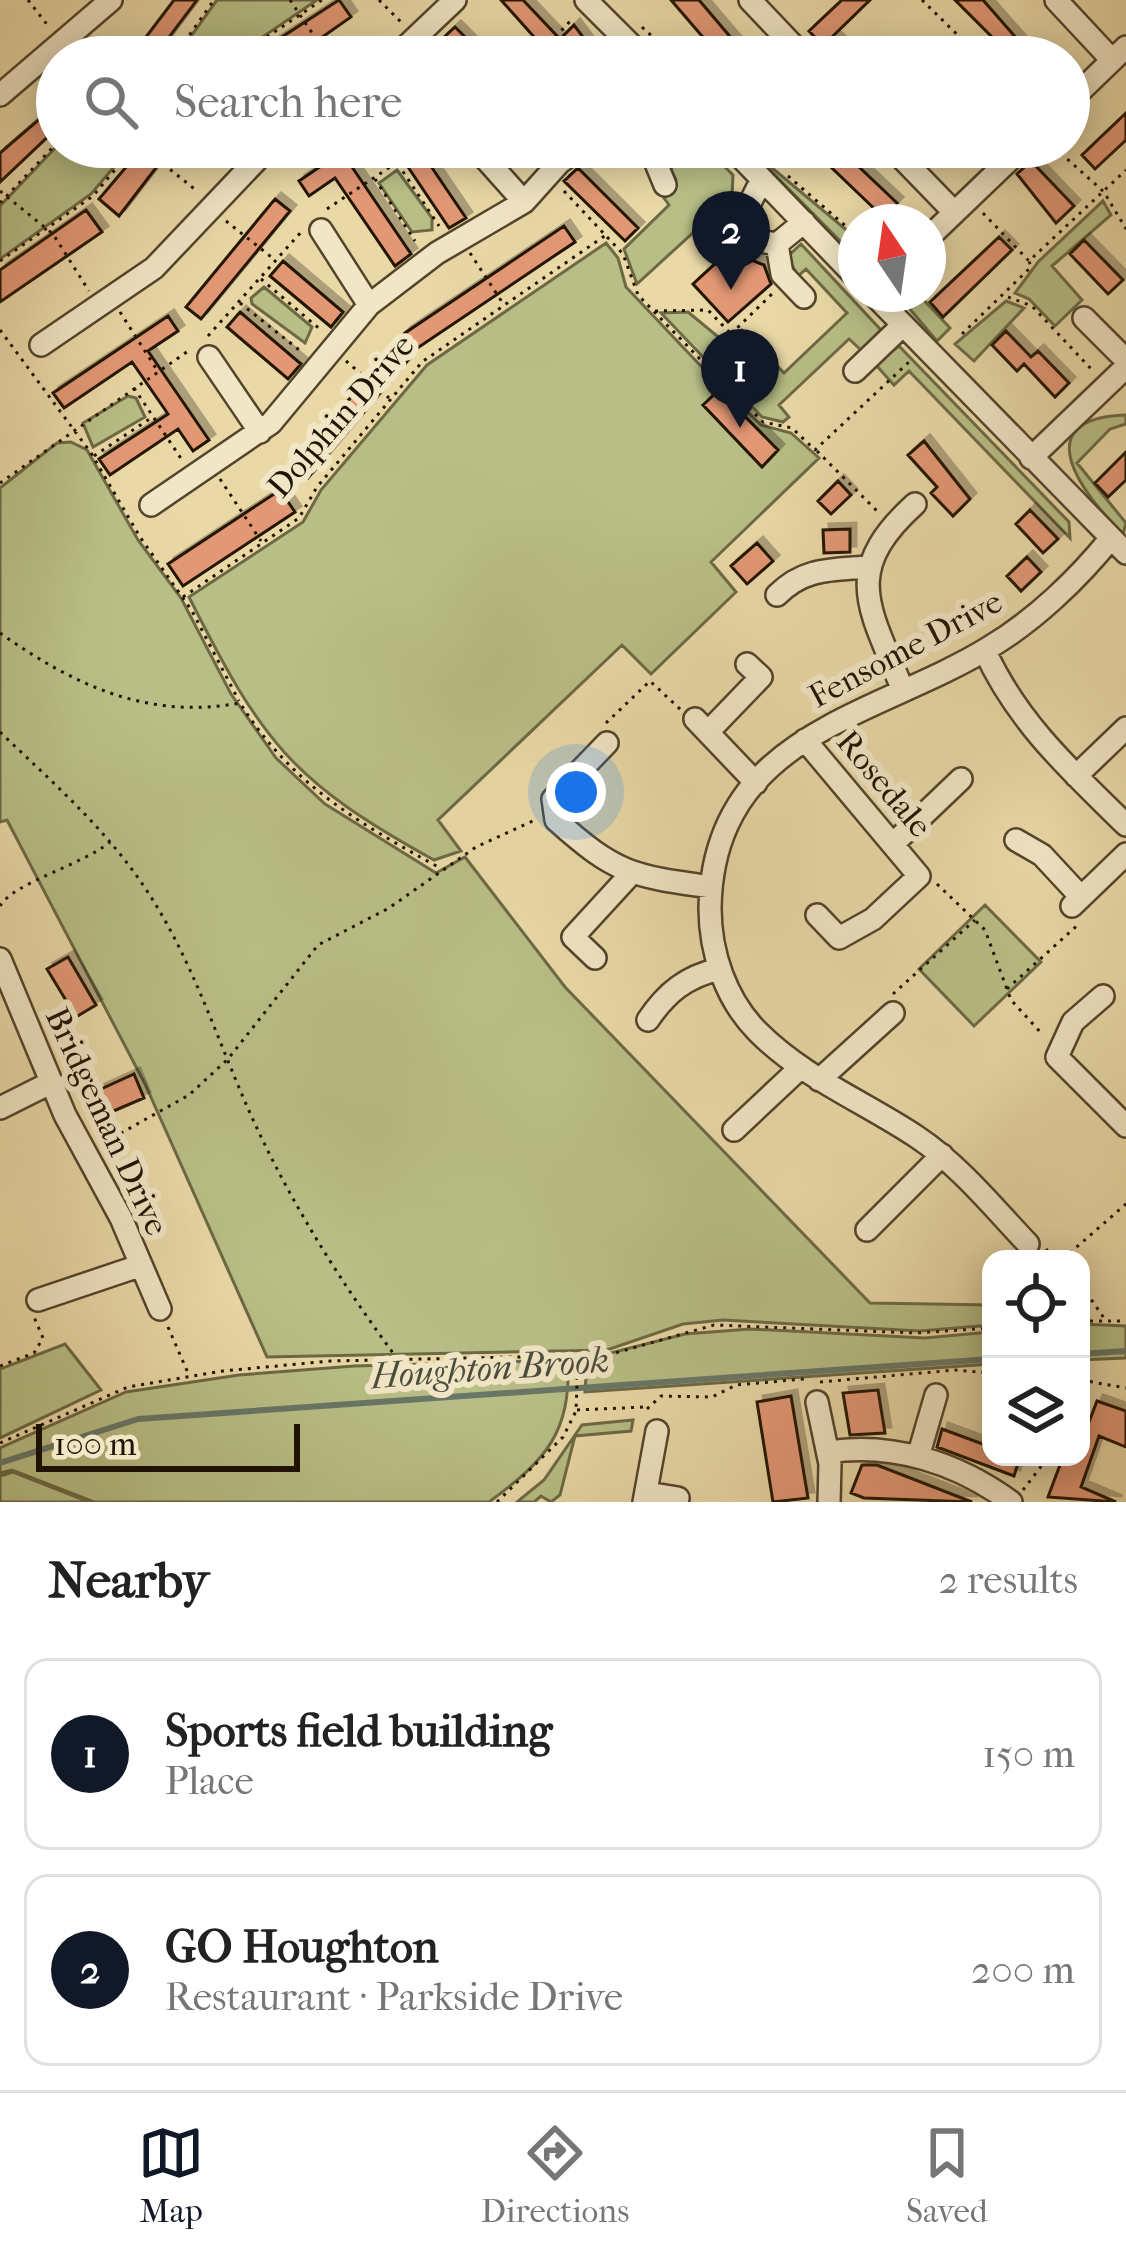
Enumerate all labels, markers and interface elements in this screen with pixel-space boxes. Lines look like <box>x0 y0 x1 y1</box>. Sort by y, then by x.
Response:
search box <box>36 36 1090 168</box>
icon: search <box>78 69 144 135</box>
text: Search here <box>174 76 402 129</box>
pin: 2 <box>692 191 770 290</box>
north arrow <box>838 204 946 312</box>
street label: Dolphin Drive <box>260 326 423 506</box>
pin: 1 <box>701 329 779 428</box>
street label: Fensome Drive <box>802 582 1009 717</box>
street label: Rosedale <box>828 723 940 845</box>
your location <box>546 762 606 822</box>
street label: Bridgeman Drive <box>37 1002 176 1242</box>
map controls <box>982 1250 1090 1466</box>
button: locate <box>982 1250 1090 1358</box>
water label: Houghton Brook <box>368 1339 610 1397</box>
button: layers <box>982 1358 1090 1466</box>
scale bar <box>36 1418 300 1471</box>
text: 100 m <box>54 1425 137 1464</box>
text: Nearby <box>48 1550 209 1610</box>
text: 2 results <box>939 1557 1078 1603</box>
text: Sports field building <box>165 1705 552 1758</box>
text: 1 <box>83 1731 97 1777</box>
text: 150 m <box>982 1731 1075 1777</box>
text: Place <box>165 1758 254 1804</box>
text: GO Houghton <box>165 1921 439 1974</box>
text: 2 <box>80 1947 100 1993</box>
text: 200 m <box>971 1947 1075 1993</box>
text: Restaurant · Parkside Drive <box>165 1974 623 2020</box>
tab: Map <box>138 2120 204 2231</box>
tab: Directions <box>481 2120 629 2231</box>
tab: Saved <box>906 2120 988 2231</box>

